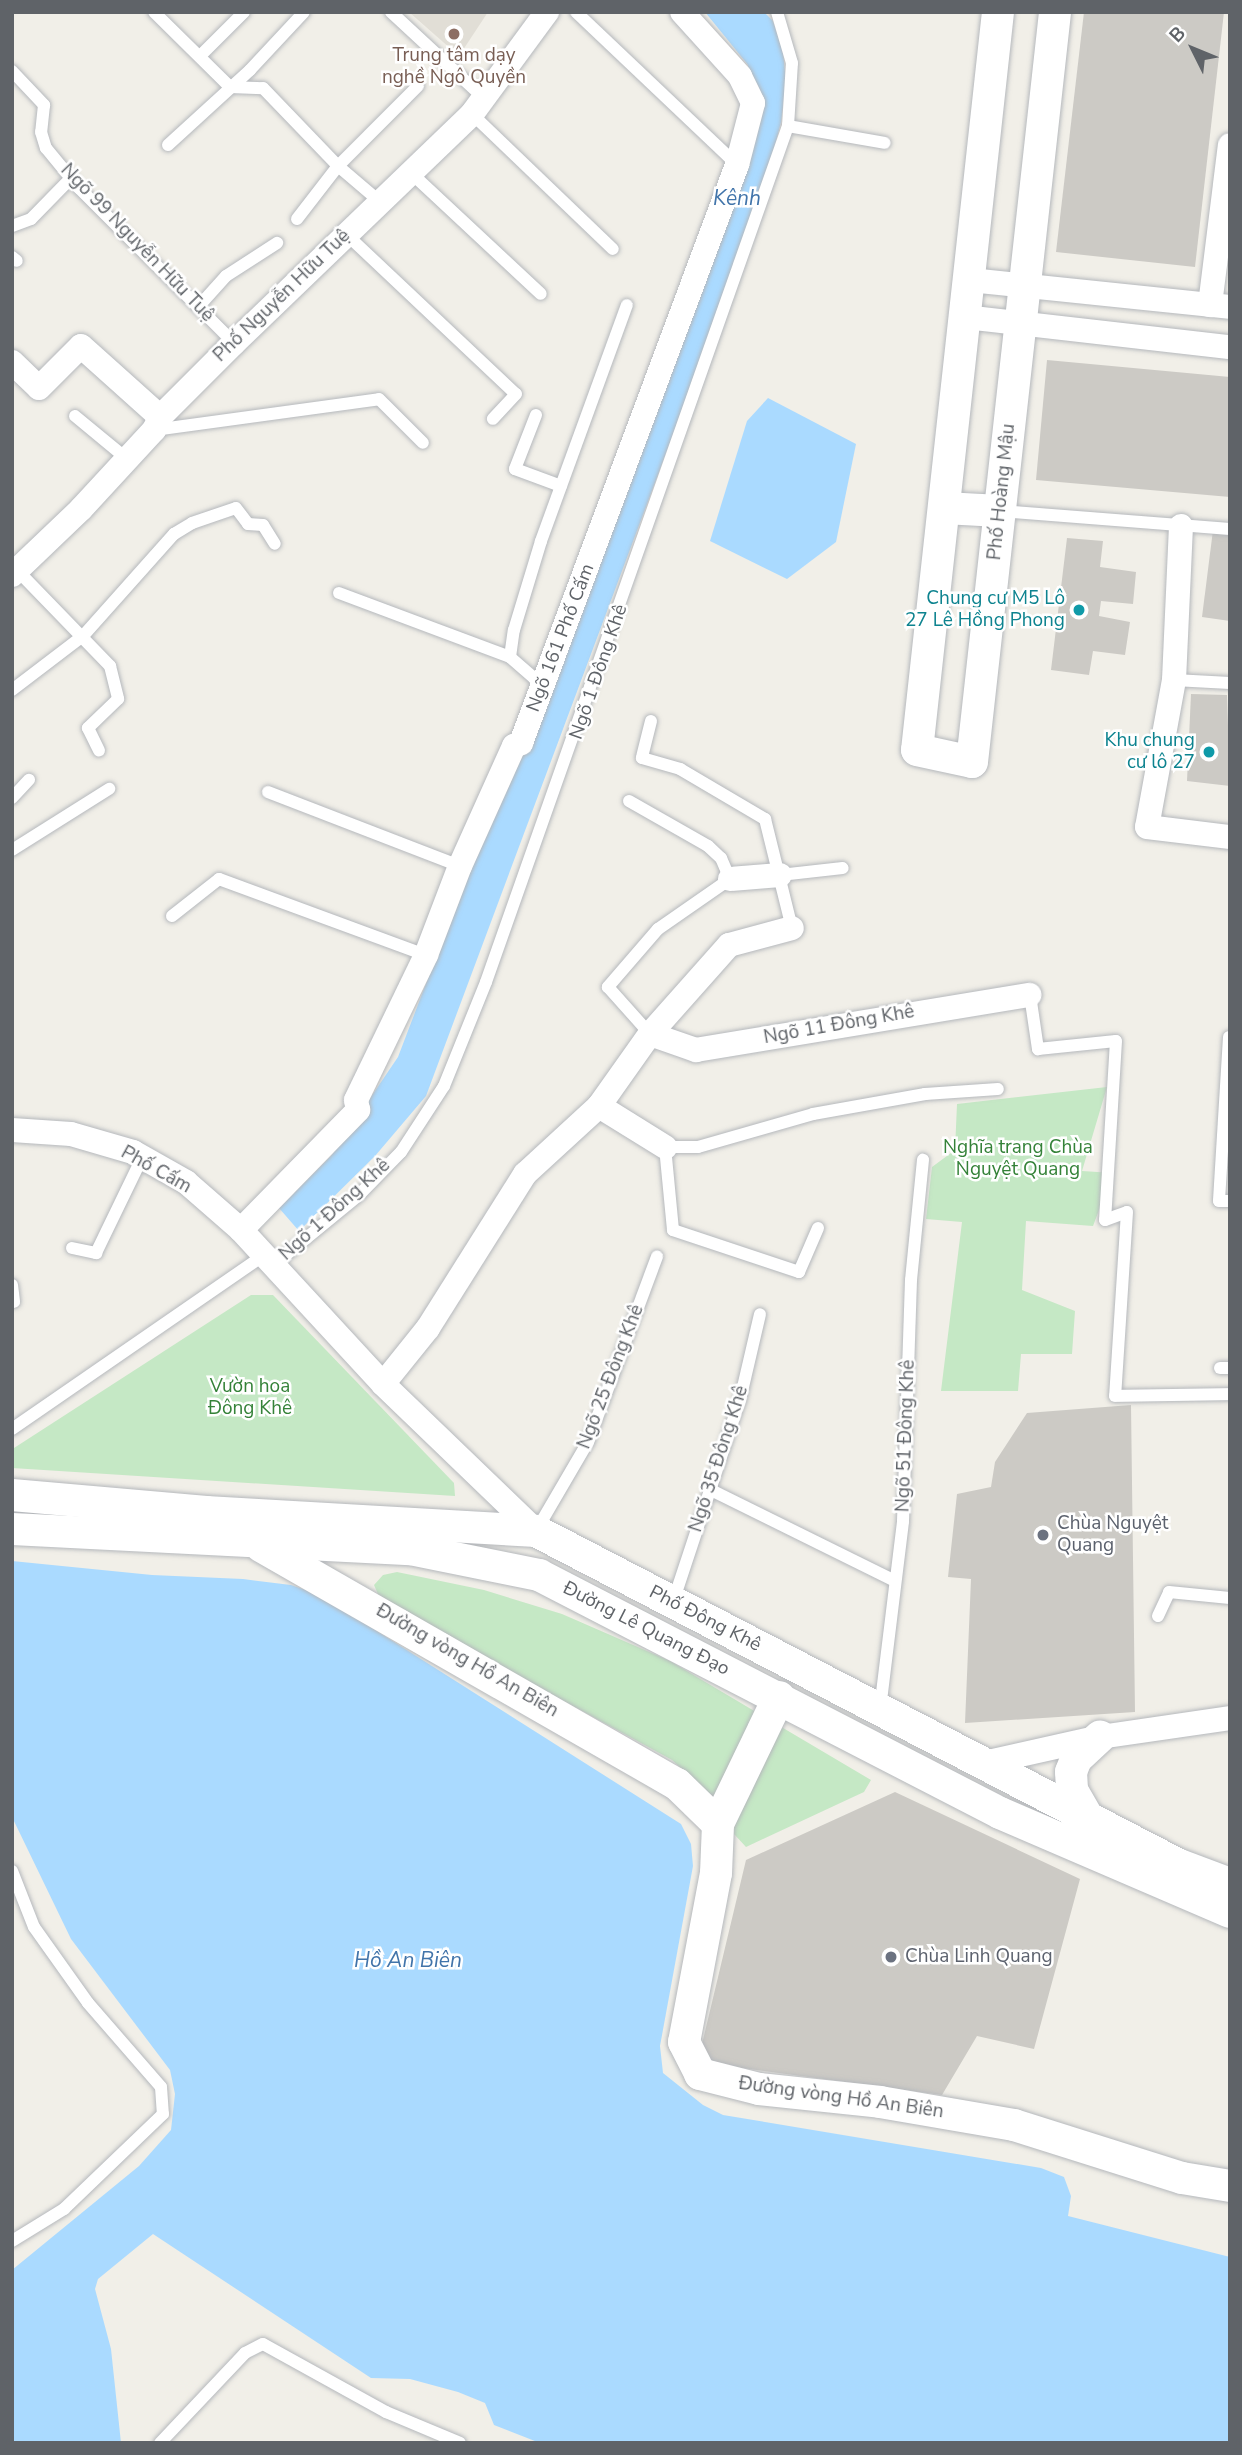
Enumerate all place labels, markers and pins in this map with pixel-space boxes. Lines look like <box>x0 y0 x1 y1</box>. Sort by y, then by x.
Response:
marker: Trung tâm dạy nghề Ngô Quyền <box>446 26 462 42</box>
place label: Trung tâm dạy nghề Ngô Quyền <box>382 45 526 89</box>
place label: Chung cư M5 Lô 27 Lê Hồng Phong <box>905 588 1065 632</box>
marker: Chung cư M5 Lô 27 Lê Hồng Phong <box>1071 602 1087 618</box>
place label: Khu chung cư lô 27 <box>1105 730 1195 774</box>
marker: Khu chung cư lô 27 <box>1201 744 1217 760</box>
place label: Chùa Nguyệt Quang <box>1057 1513 1168 1557</box>
marker: Chùa Nguyệt Quang <box>1035 1527 1051 1543</box>
place label: Chùa Linh Quang <box>905 1946 1053 1968</box>
marker: Chùa Linh Quang <box>883 1949 899 1965</box>

